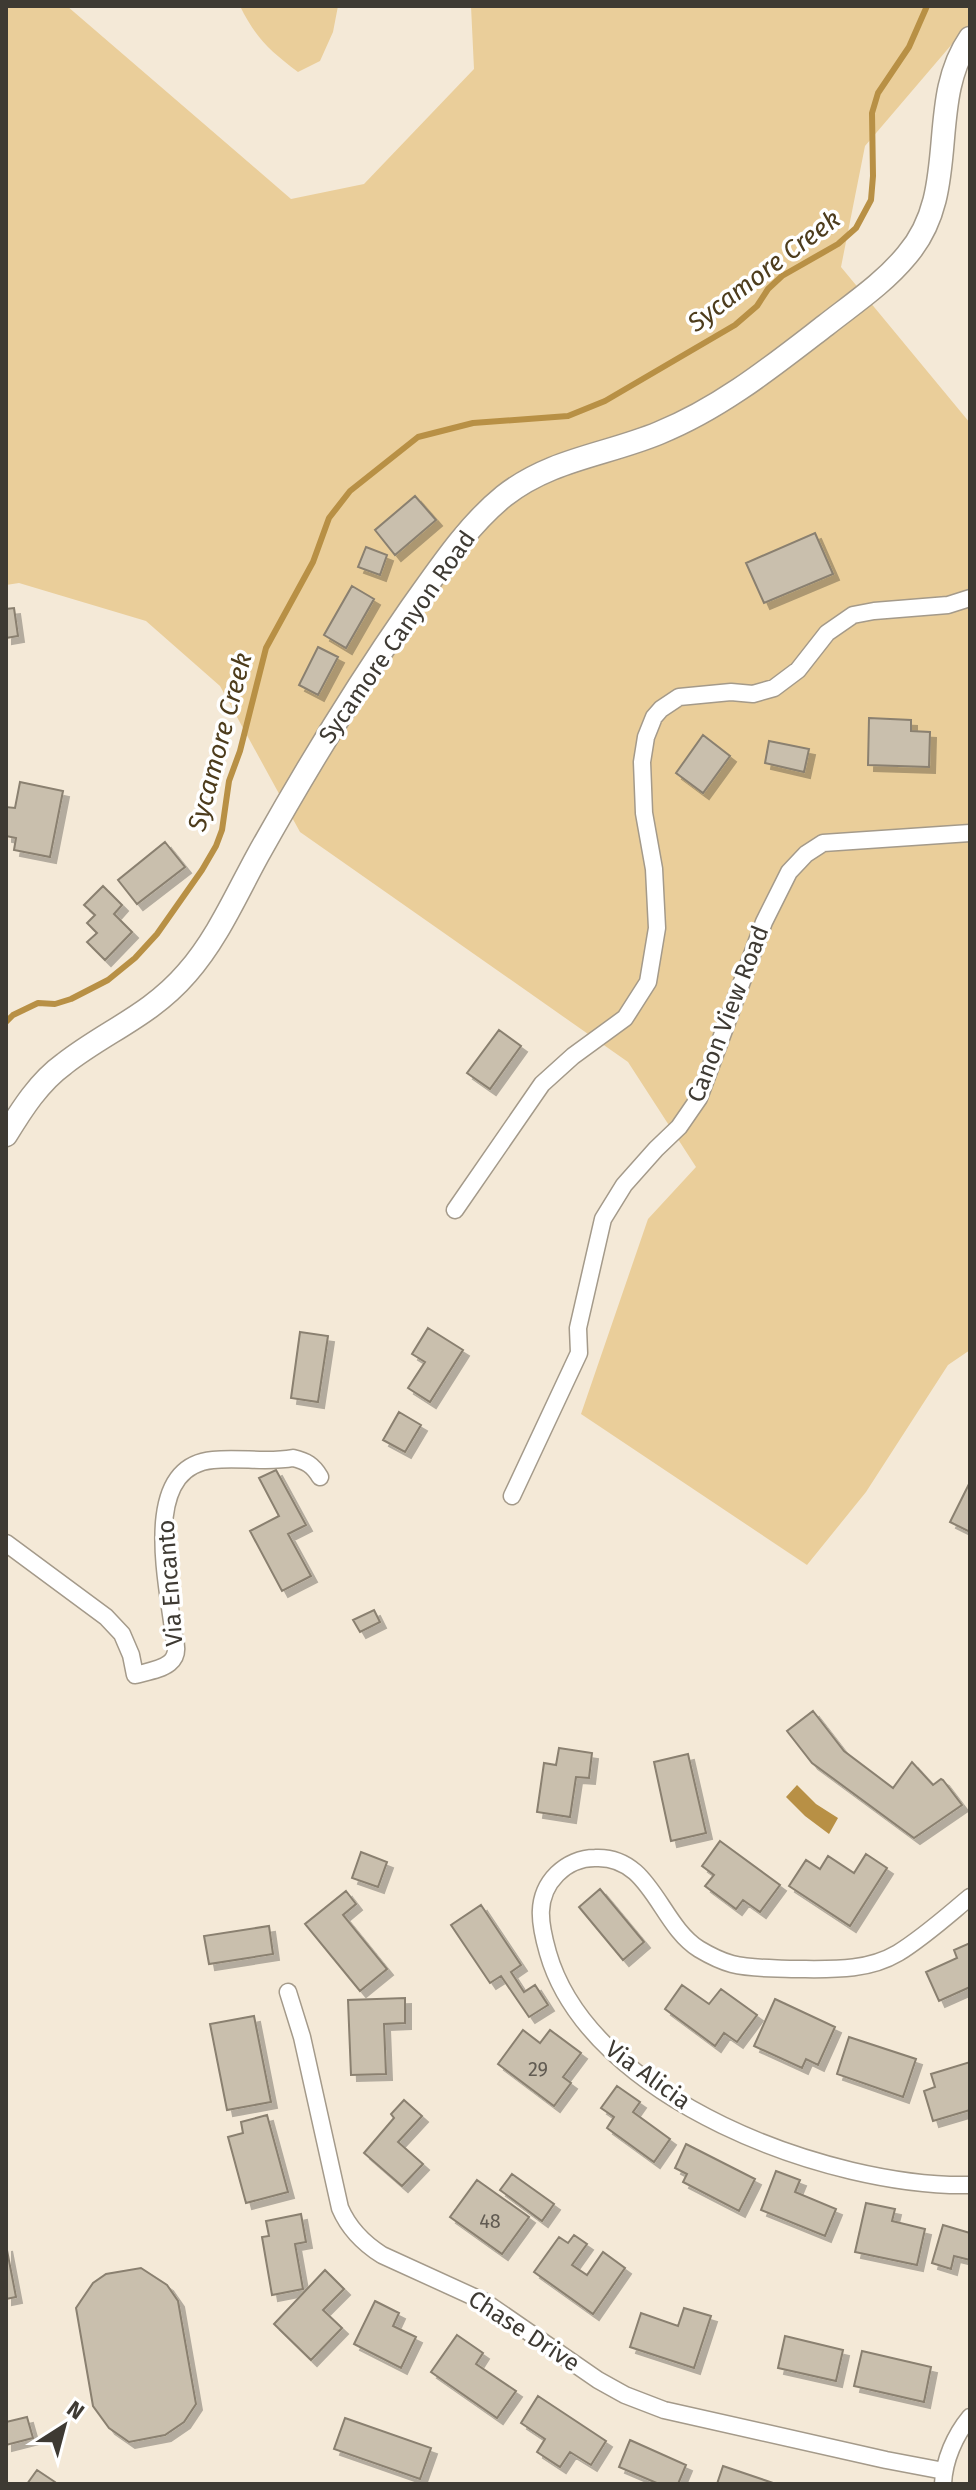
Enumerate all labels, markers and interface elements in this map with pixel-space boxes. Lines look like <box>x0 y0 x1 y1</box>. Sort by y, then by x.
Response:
water label: Sycamore Creek <box>681 203 847 339</box>
street label: Sycamore Canyon Road <box>313 525 481 749</box>
water label: Sycamore Creek <box>181 649 259 836</box>
street label: Canon View Road <box>681 922 775 1106</box>
street label: Via Encanto <box>152 1519 188 1647</box>
street label: Via Alicia <box>600 2035 696 2115</box>
house number: 29 <box>528 2057 548 2081</box>
house number: 48 <box>479 2209 501 2233</box>
street label: Chase Drive <box>463 2285 585 2377</box>
north arrow <box>24 2386 104 2466</box>
text: N <box>62 2395 89 2425</box>

